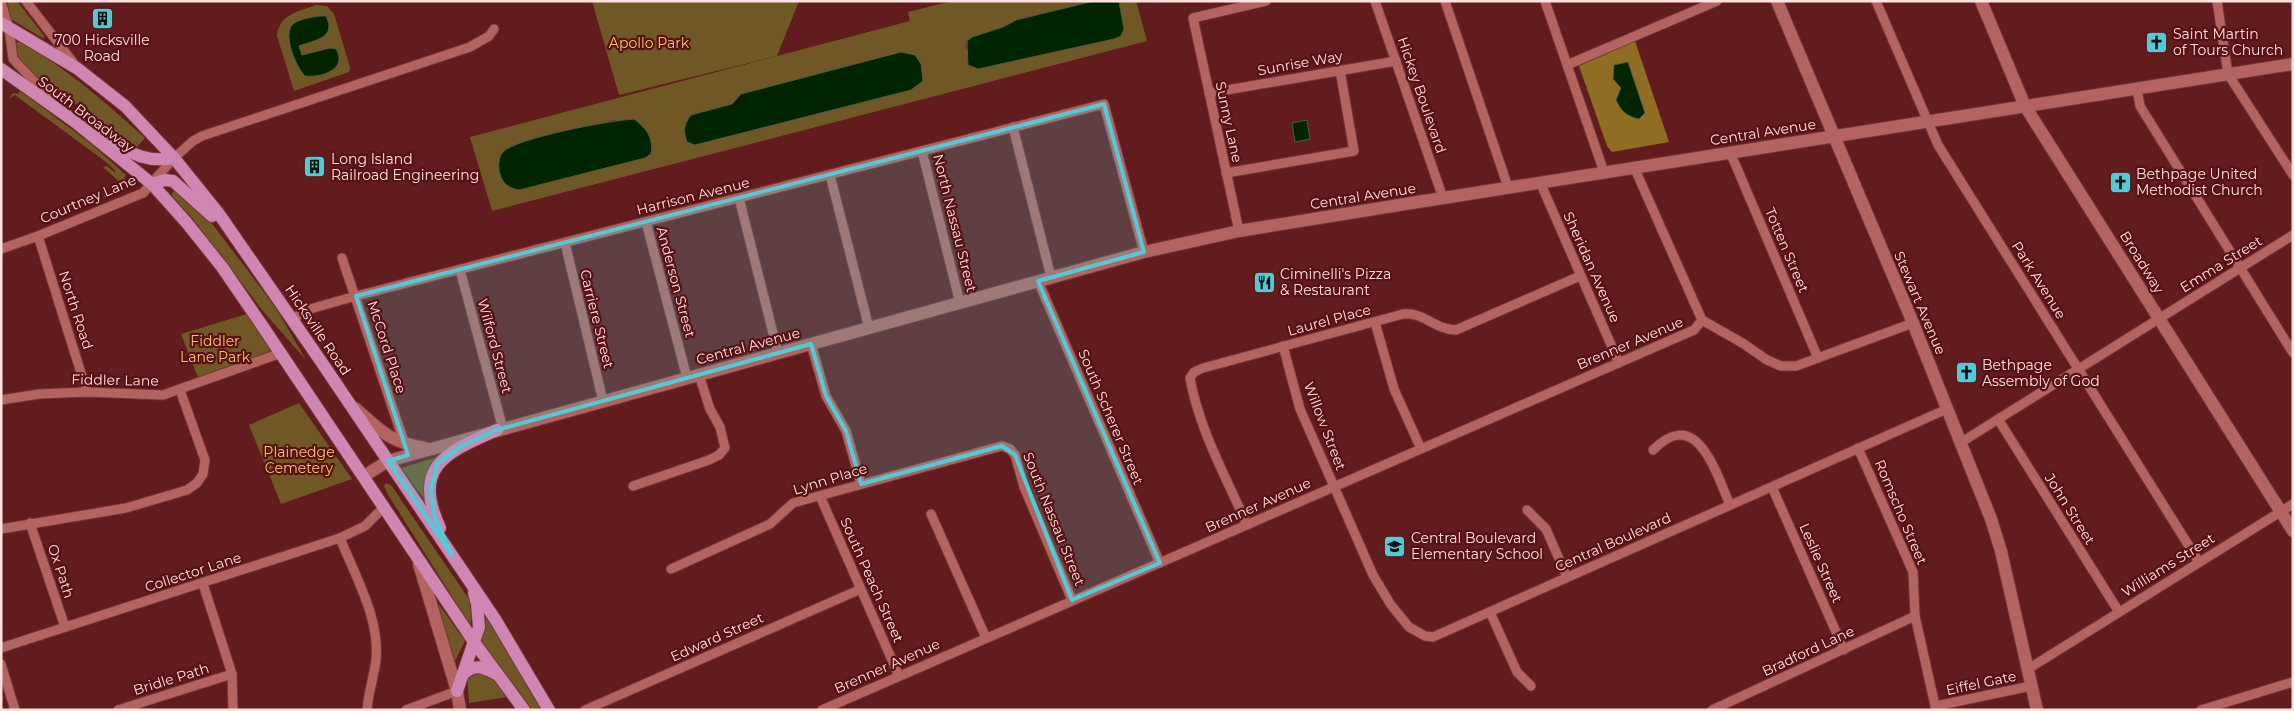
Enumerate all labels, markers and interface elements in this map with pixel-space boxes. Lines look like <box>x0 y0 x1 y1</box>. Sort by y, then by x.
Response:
building icon: 700 Hicksville Road <box>90 6 114 30</box>
place label: Saint Martin of Tours Church <box>2173 25 2283 59</box>
church icon: Saint Martin of Tours Church <box>2145 30 2169 54</box>
place label: 700 Hicksville Road <box>54 31 150 65</box>
park label: Apollo Park <box>609 34 690 52</box>
street label: Hickey Boulevard <box>1394 34 1450 156</box>
street label: Sunrise Way <box>1256 47 1344 79</box>
street label: South Broadway <box>34 72 138 156</box>
street label: Sunny Lane <box>1212 80 1246 164</box>
street label: Central Avenue <box>1709 115 1817 149</box>
place label: Long Island Railroad Engineering <box>331 150 479 184</box>
street label: North Nassau Street <box>929 152 981 294</box>
building icon: Long Island Railroad Engineering <box>303 155 327 179</box>
place label: Bethpage United Methodist Church <box>2136 165 2263 199</box>
church icon: Bethpage United Methodist Church <box>2108 170 2132 194</box>
street label: Courtney Lane <box>37 171 139 227</box>
street label: Harrison Avenue <box>635 173 751 219</box>
street label: Central Avenue <box>1309 179 1417 213</box>
street label: Totten Street <box>1761 205 1813 296</box>
street label: Sheridan Avenue <box>1559 209 1625 325</box>
street label: Anderson Street <box>653 225 700 340</box>
street label: Broadway <box>2116 228 2168 297</box>
street label: Emma Street <box>2177 231 2266 296</box>
street label: Park Avenue <box>2008 238 2070 322</box>
street label: Stewart Avenue <box>1890 249 1950 357</box>
place label: Ciminelli's Pizza & Restaurant <box>1280 265 1391 299</box>
street label: Carriere Street <box>576 268 618 371</box>
street label: North Road <box>55 269 97 351</box>
restaurant icon: Ciminelli's Pizza & Restaurant <box>1252 270 1276 294</box>
street label: Hicksville Road <box>281 281 355 379</box>
street label: Wilford Street <box>474 297 516 396</box>
street label: McCord Place <box>364 298 410 396</box>
street label: Laurel Place <box>1285 300 1373 340</box>
street label: Brenner Avenue <box>1574 312 1686 374</box>
street label: Central Avenue <box>694 323 802 369</box>
park label: Fiddler Lane Park <box>180 332 251 366</box>
street label: South Scherer Street <box>1074 347 1148 488</box>
place label: Bethpage Assembly of God <box>1982 356 2100 390</box>
church icon: Bethpage Assembly of God <box>1954 361 1978 385</box>
street label: Fiddler Lane <box>71 370 159 390</box>
street label: Willow Street <box>1300 379 1350 473</box>
park label: Plainedge Cemetery <box>263 443 335 477</box>
street label: South Nassau Street <box>1019 450 1089 589</box>
street label: Romscho Street <box>1871 457 1931 568</box>
street label: Lynn Place <box>791 459 869 499</box>
street label: John Street <box>2040 469 2099 548</box>
street label: Brenner Avenue <box>1202 474 1314 536</box>
street label: Central Boulevard <box>1552 508 1674 576</box>
street label: South Peach Street <box>836 515 908 646</box>
street label: Leslie Street <box>1795 520 1847 606</box>
place label: Central Boulevard Elementary School <box>1411 529 1543 563</box>
street label: Williams Street <box>2118 529 2218 601</box>
school or university icon: Central Boulevard Elementary School <box>1383 534 1407 558</box>
street label: Ox Path <box>44 542 78 600</box>
street label: Collector Lane <box>143 548 243 596</box>
street label: Edward Street <box>668 608 767 666</box>
street label: Bradford Lane <box>1759 622 1857 680</box>
street label: Brenner Avenue <box>831 635 943 697</box>
street label: Bridle Path <box>131 659 211 699</box>
street label: Eiffel Gate <box>1944 667 2018 699</box>

